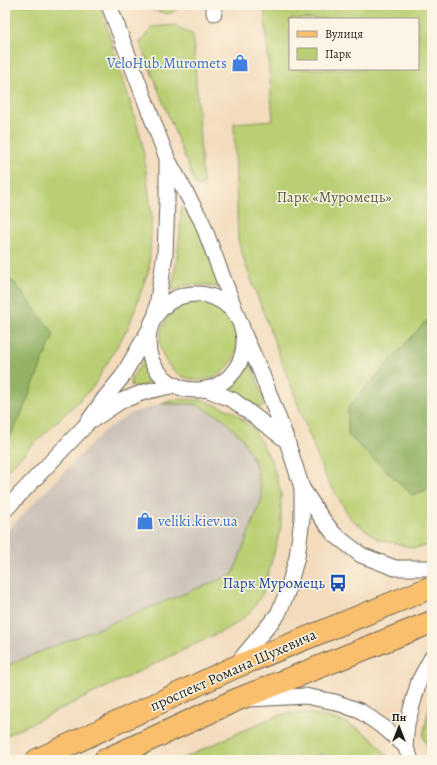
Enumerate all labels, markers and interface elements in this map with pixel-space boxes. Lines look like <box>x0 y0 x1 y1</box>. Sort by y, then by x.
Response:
legend <box>289 18 419 70</box>
text: Вулиця <box>325 26 363 42</box>
text: Парк <box>325 46 351 62</box>
place label: VeloHub.Muromets <box>106 53 227 73</box>
shop icon: VeloHub.Muromets <box>230 53 250 73</box>
park label: Парк «Муромець» <box>276 187 392 207</box>
shop icon: veliki.kiev.ua <box>135 511 155 531</box>
place label: veliki.kiev.ua <box>157 511 238 531</box>
place label: Парк Муромець <box>223 573 325 593</box>
bus stop icon: Парк Муромець <box>328 573 348 593</box>
street label: проспект Романа Шухевича <box>147 624 319 716</box>
north arrow <box>379 707 419 747</box>
text: Пн <box>392 710 407 725</box>

